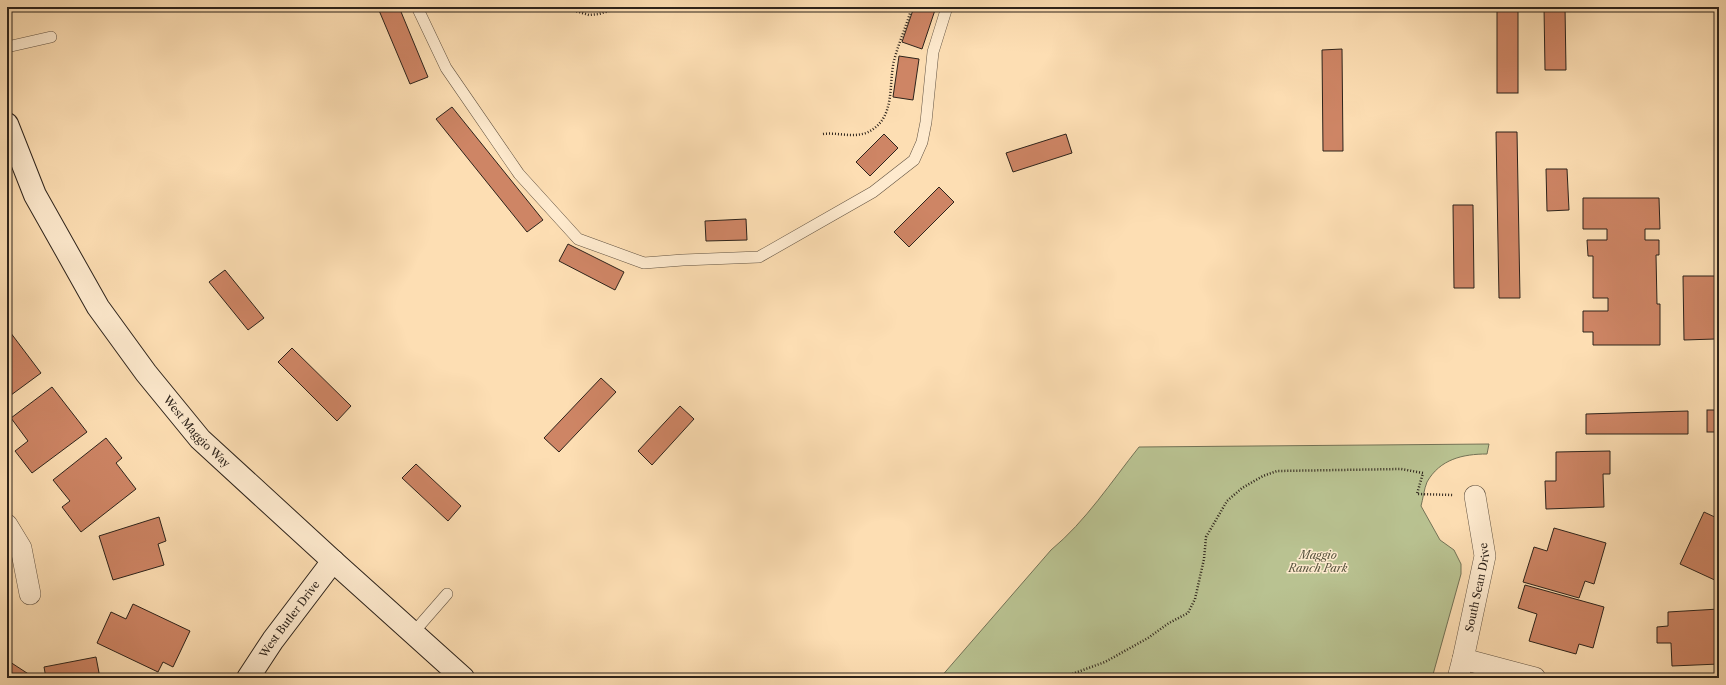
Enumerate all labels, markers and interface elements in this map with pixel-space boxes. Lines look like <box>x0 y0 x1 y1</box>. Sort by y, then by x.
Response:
street label: West Maggio Way <box>160 392 234 471</box>
street label: South Sean Drive <box>1462 542 1492 633</box>
park label: Maggio Ranch Park <box>1288 548 1348 575</box>
street label: West Butler Drive <box>256 578 323 661</box>

